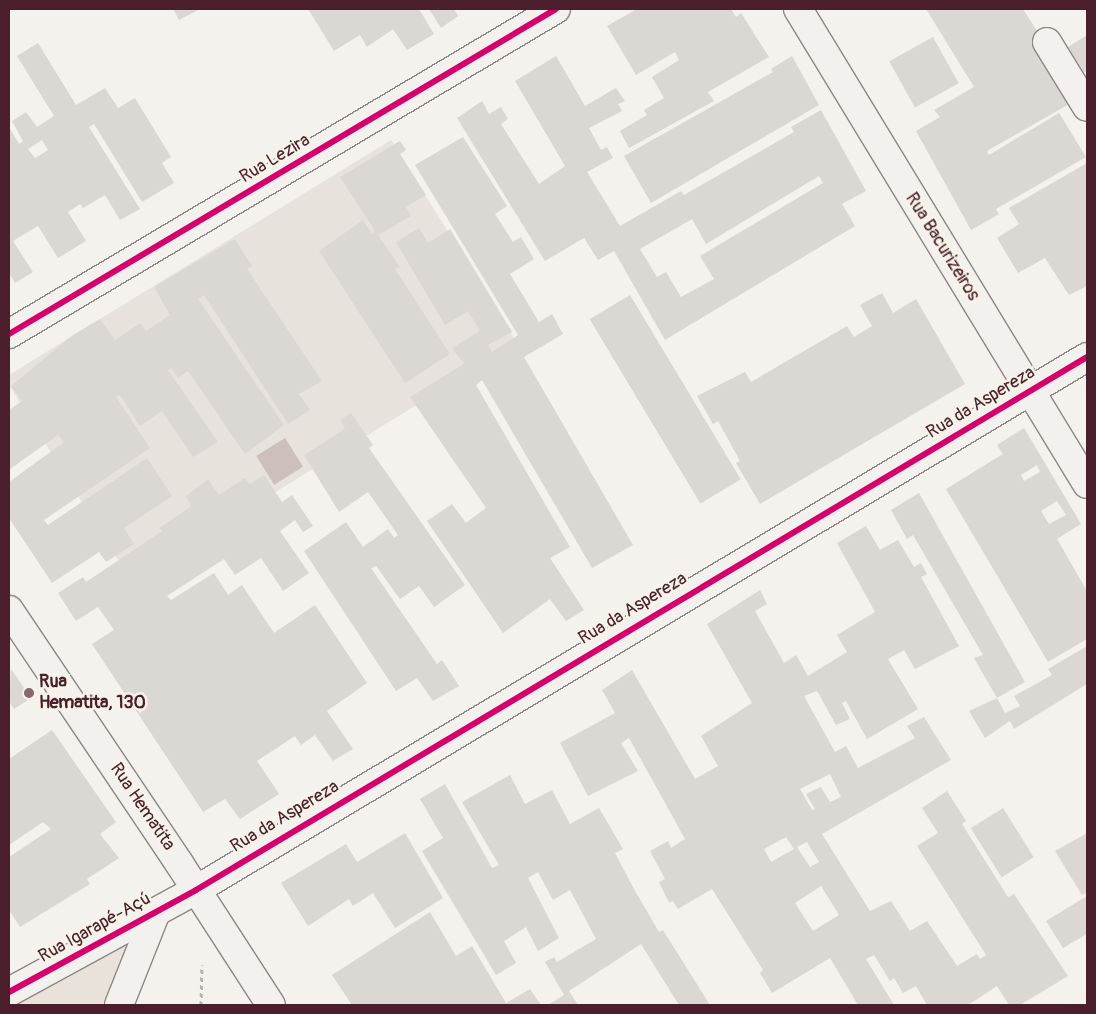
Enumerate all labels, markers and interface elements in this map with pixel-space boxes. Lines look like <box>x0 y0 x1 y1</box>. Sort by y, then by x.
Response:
street label: Rua Lezira <box>236 130 314 188</box>
street label: Rua Bacurizeiros <box>900 189 984 305</box>
street label: Rua da Aspereza <box>923 362 1039 444</box>
street label: Rua da Aspereza <box>575 568 691 650</box>
place label: Rua Hematita, 130 <box>39 672 146 714</box>
marker: Rua Hematita, 130 <box>23 687 35 699</box>
street label: Rua Hematita <box>105 759 179 855</box>
street label: Rua da Aspereza <box>227 776 343 858</box>
street label: Rua Igarapé-Açú <box>35 888 155 968</box>

